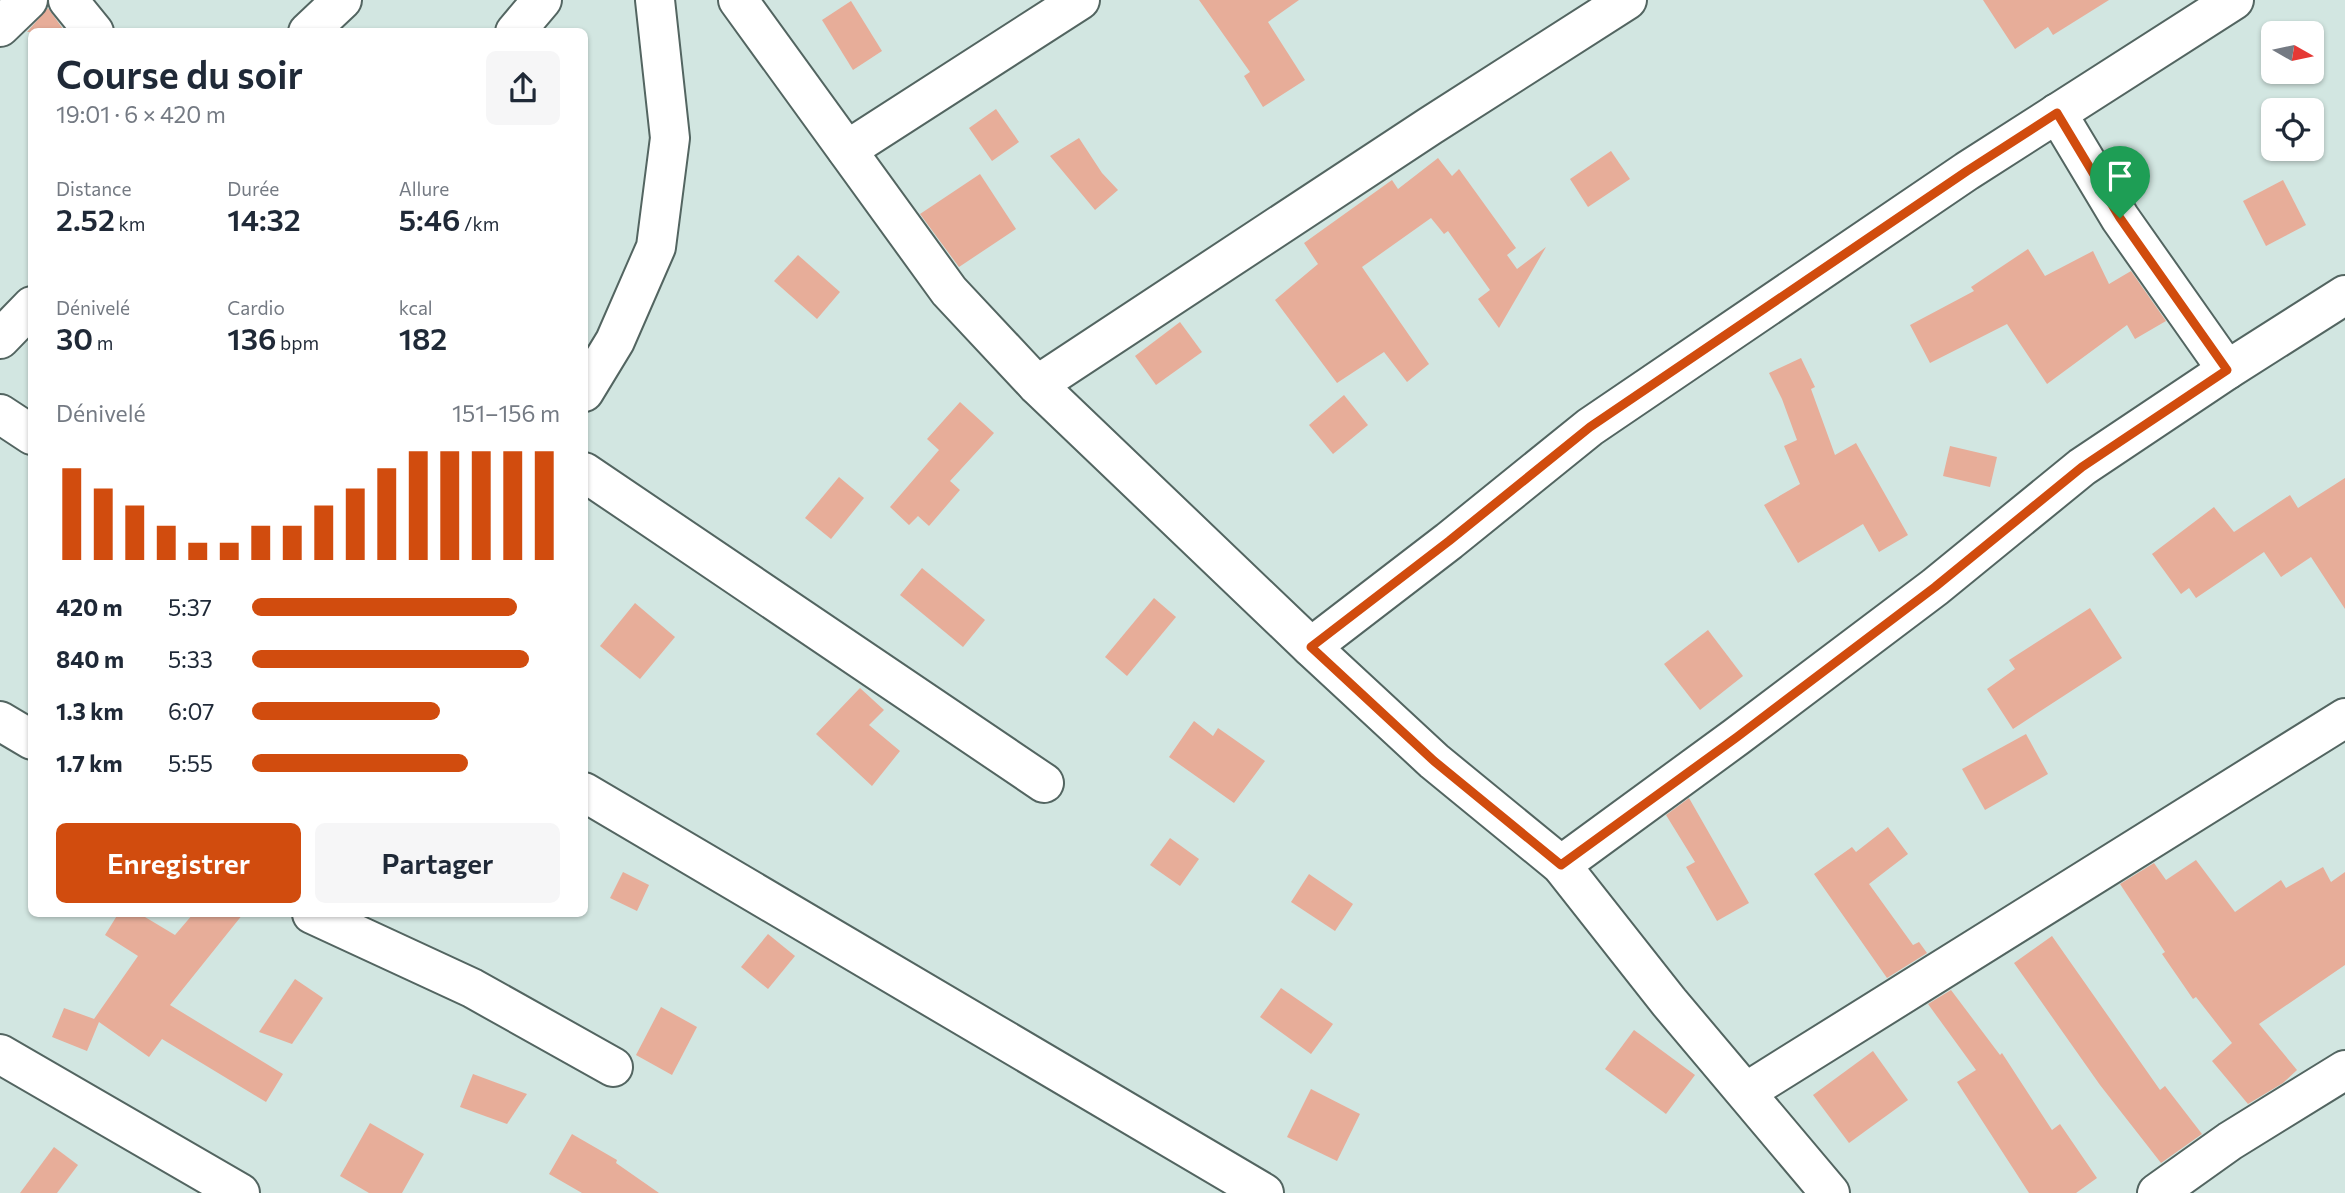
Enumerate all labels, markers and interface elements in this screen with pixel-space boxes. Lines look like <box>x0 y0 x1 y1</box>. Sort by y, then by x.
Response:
north arrow <box>2261 21 2324 84</box>
map controls <box>2261 21 2324 161</box>
text: Course du soir <box>56 50 303 97</box>
button: share <box>486 51 560 125</box>
button: locate <box>2261 98 2324 161</box>
text: 19:01 · 6 × 420 m <box>56 100 226 128</box>
pin <box>2090 146 2150 218</box>
icon: arrive <box>2101 157 2139 195</box>
text: Distance <box>56 177 132 200</box>
text: Durée <box>227 177 279 200</box>
text: Allure <box>399 177 449 200</box>
text: 2.52 <box>56 200 115 237</box>
text: 14:32 <box>227 200 301 237</box>
text: 5:46 <box>399 200 460 237</box>
text: km <box>115 212 145 235</box>
text: /km <box>460 212 499 235</box>
text: Dénivelé <box>56 296 130 319</box>
text: Cardio <box>227 296 285 319</box>
text: kcal <box>399 296 433 319</box>
text: 30 <box>56 319 93 356</box>
text: 136 <box>227 319 276 356</box>
text: 182 <box>399 319 447 356</box>
text: m <box>93 331 113 354</box>
text: bpm <box>276 331 319 354</box>
text: Dénivelé <box>56 399 146 427</box>
text: 151–156 m <box>452 399 560 427</box>
text: 420 m <box>56 593 123 621</box>
text: 5:37 <box>168 593 212 621</box>
text: 840 m <box>56 645 124 673</box>
text: 5:33 <box>168 645 213 673</box>
text: 1.3 km <box>56 697 124 725</box>
text: 6:07 <box>168 697 214 725</box>
text: 1.7 km <box>56 749 123 777</box>
text: 5:55 <box>168 749 213 777</box>
button: Enregistrer <box>56 823 301 903</box>
button: Partager <box>315 823 560 903</box>

